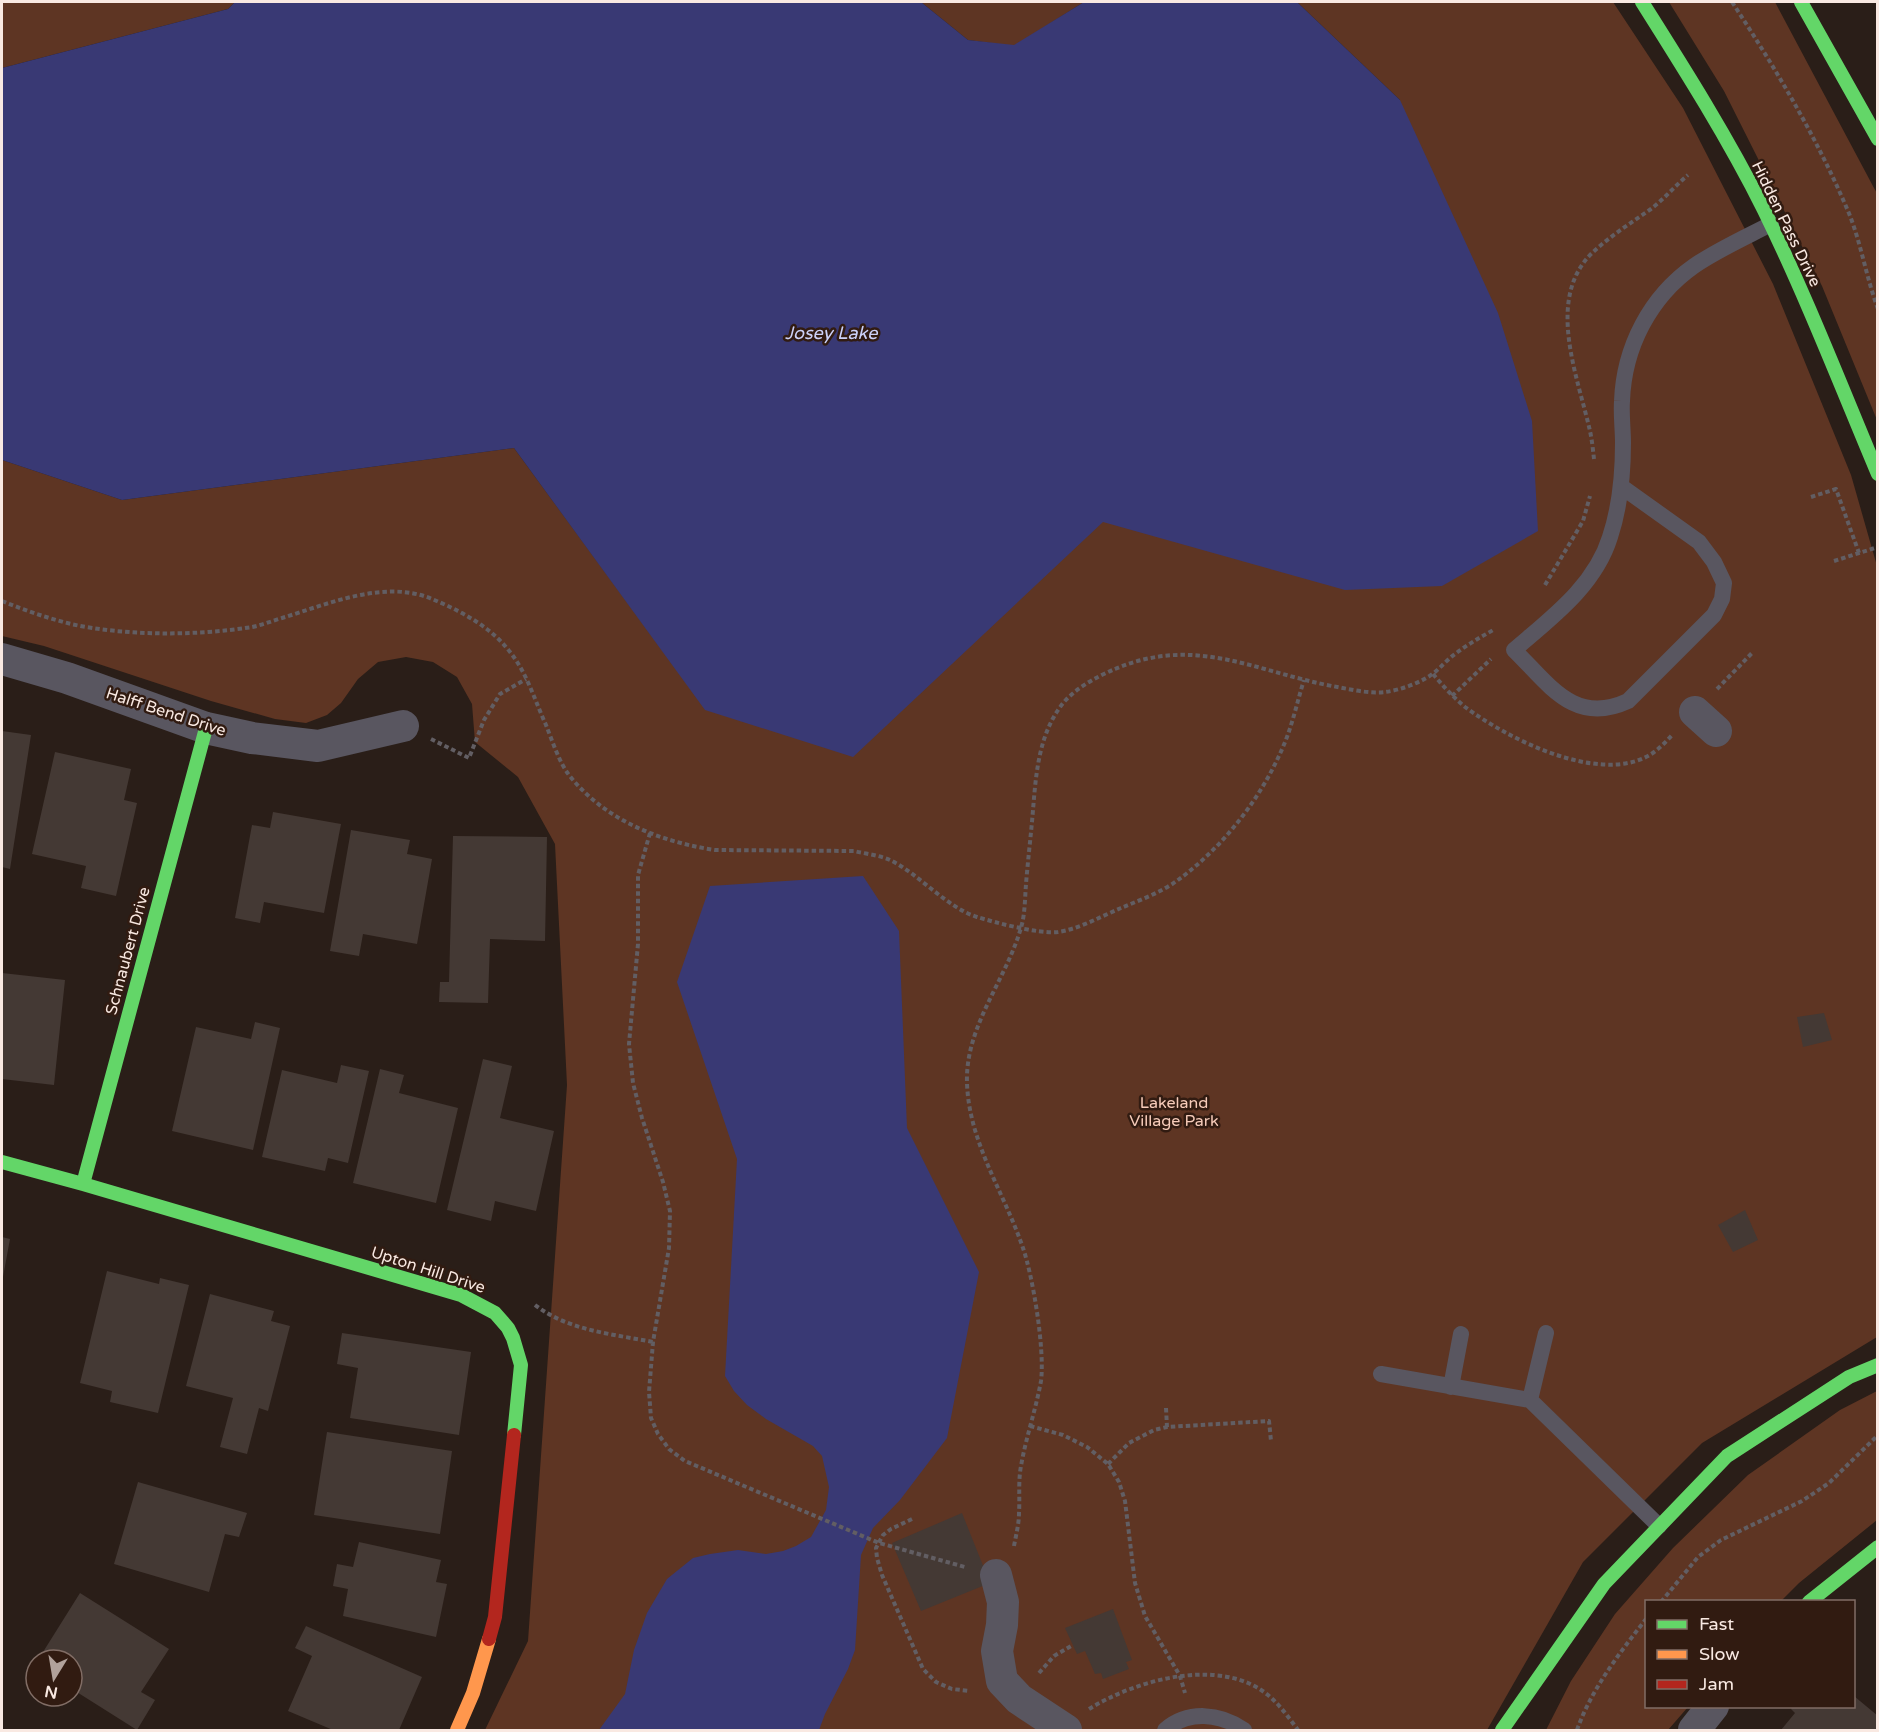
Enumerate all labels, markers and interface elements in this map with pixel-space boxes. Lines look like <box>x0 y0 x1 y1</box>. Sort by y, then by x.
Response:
street label: Hidden Pass Drive <box>1747 158 1825 290</box>
water label: Josey Lake <box>785 322 878 344</box>
street label: Halff Bend Drive <box>103 683 229 741</box>
street label: Schnaubert Drive <box>101 885 155 1017</box>
park label: Lakeland Village Park <box>1129 1093 1219 1131</box>
street label: Upton Hill Drive <box>368 1242 488 1298</box>
legend <box>1645 1600 1855 1708</box>
text: Fast <box>1699 1613 1734 1635</box>
text: Slow <box>1699 1643 1740 1665</box>
north arrow <box>24 1648 84 1708</box>
text: Jam <box>1699 1673 1734 1695</box>
text: N <box>43 1681 60 1703</box>

